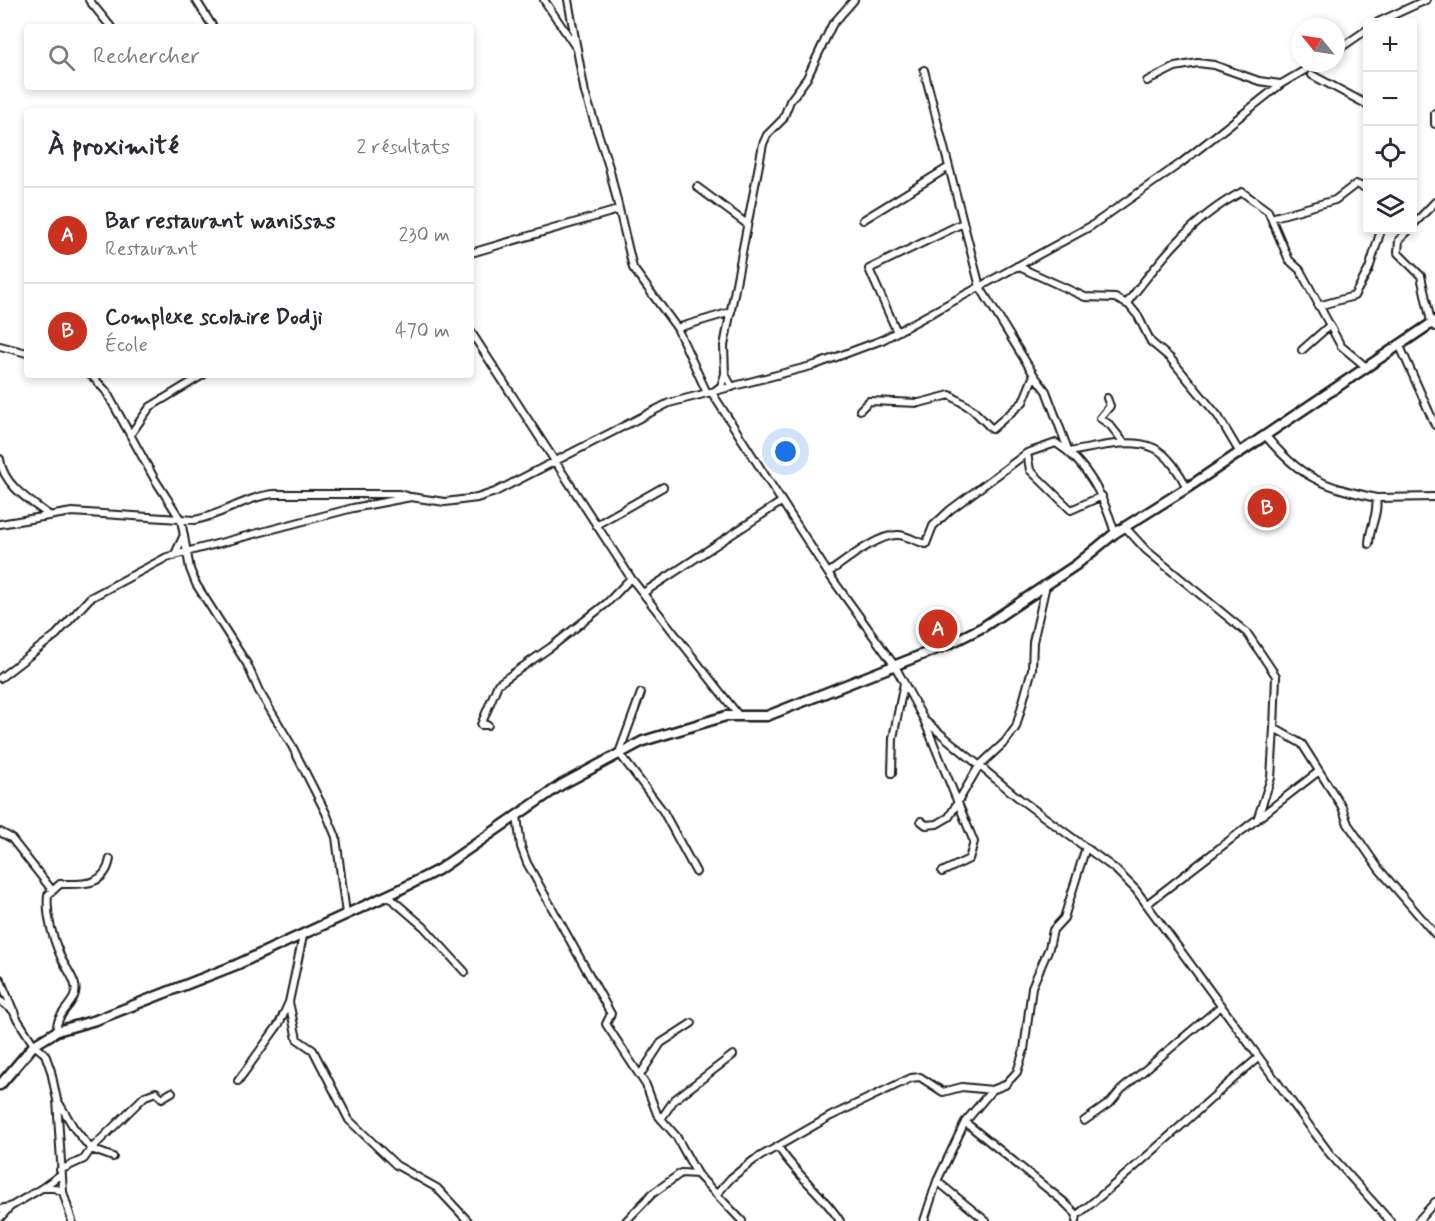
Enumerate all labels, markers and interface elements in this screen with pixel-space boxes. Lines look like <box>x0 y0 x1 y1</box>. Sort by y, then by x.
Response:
north arrow <box>1291 18 1345 72</box>
map controls <box>1363 18 1417 234</box>
button: + <box>1363 18 1417 72</box>
search box <box>24 24 474 90</box>
icon: search <box>45 41 78 74</box>
text: Rechercher <box>93 43 200 71</box>
button: − <box>1363 72 1417 126</box>
button: locate <box>1363 126 1417 180</box>
text: À proximité <box>48 130 179 164</box>
text: 2 résultats <box>357 134 450 161</box>
button: layers <box>1363 180 1417 234</box>
text: Bar restaurant wanissas <box>105 208 335 236</box>
text: A <box>61 222 74 249</box>
text: 230 m <box>398 222 450 249</box>
text: Restaurant <box>105 236 198 263</box>
text: Complexe scolaire Dodji <box>105 304 323 332</box>
text: B <box>61 318 74 345</box>
text: 470 m <box>395 318 450 345</box>
text: École <box>105 332 148 359</box>
your location <box>771 437 800 466</box>
pin: B <box>1248 486 1286 530</box>
pin: A <box>918 606 958 652</box>

